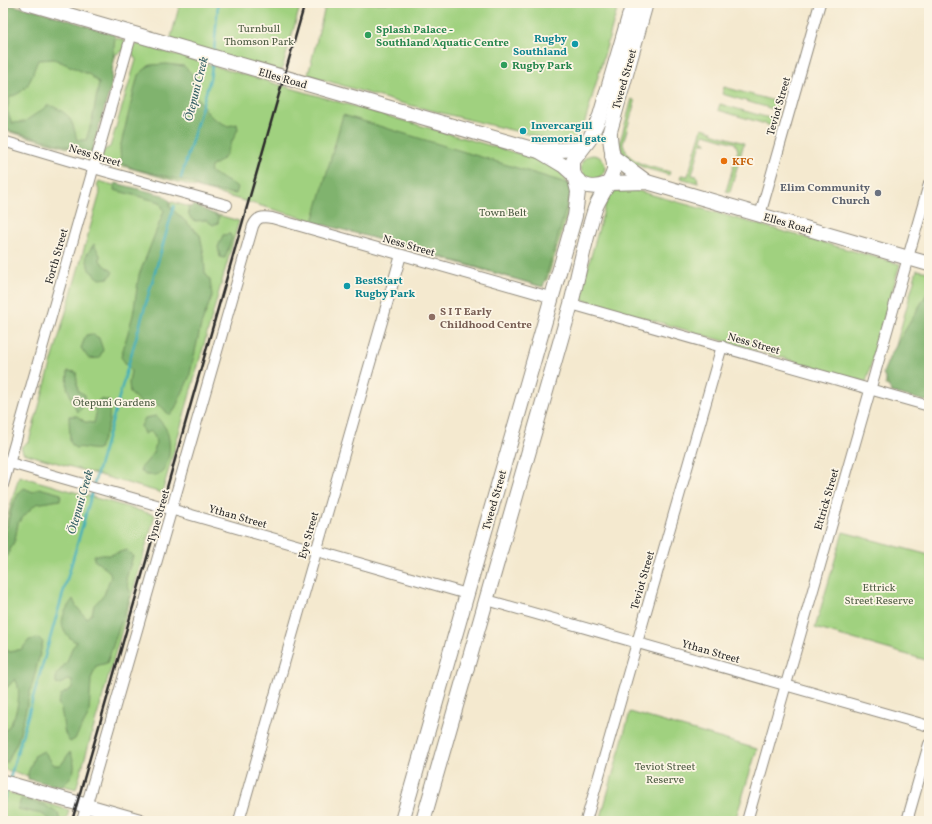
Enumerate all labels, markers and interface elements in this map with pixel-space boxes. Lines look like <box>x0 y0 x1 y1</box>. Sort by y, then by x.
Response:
park label: Turnbull Thomson Park <box>224 22 294 50</box>
place label: Splash Palace - Southland Aquatic Centre <box>376 23 509 51</box>
marker: Splash Palace - Southland Aquatic Centre <box>363 30 373 40</box>
place label: Rugby Southland <box>513 32 568 60</box>
marker: Rugby Southland <box>570 39 580 49</box>
street label: Tweed Street <box>610 47 641 111</box>
water label: Ōtepuni Creek <box>181 55 213 123</box>
place label: Rugby Park <box>512 59 572 74</box>
marker: Rugby Park <box>499 60 509 70</box>
street label: Elles Road <box>256 65 309 94</box>
street label: Teviot Street <box>764 75 795 138</box>
place label: Invercargill memorial gate <box>531 119 607 147</box>
marker: Invercargill memorial gate <box>518 126 528 136</box>
street label: Ness Street <box>67 141 123 172</box>
place label: KFC <box>732 155 754 170</box>
marker: KFC <box>719 156 729 166</box>
place label: Elim Community Church <box>780 181 871 209</box>
marker: Elim Community Church <box>873 188 883 198</box>
park label: Town Belt <box>479 206 527 221</box>
street label: Elles Road <box>761 210 814 239</box>
street label: Forth Street <box>42 227 73 286</box>
street label: Ness Street <box>381 232 437 261</box>
place label: BestStart Rugby Park <box>355 274 415 302</box>
marker: BestStart Rugby Park <box>342 281 352 291</box>
place label: S I T Early Childhood Centre <box>440 305 532 333</box>
marker: S I T Early Childhood Centre <box>427 312 437 322</box>
street label: Ness Street <box>726 330 782 359</box>
park label: Ōtepuni Gardens <box>73 396 155 411</box>
street label: Ettrick Street <box>811 467 843 532</box>
water label: Ōtepuni Creek <box>64 468 98 536</box>
street label: Tweed Street <box>480 468 511 532</box>
street label: Tyne Street <box>145 488 174 545</box>
street label: Ythan Street <box>207 502 269 533</box>
street label: Eye Street <box>296 510 323 561</box>
street label: Teviot Street <box>628 549 659 612</box>
park label: Ettrick Street Reserve <box>845 581 914 609</box>
street label: Ythan Street <box>680 637 742 668</box>
park label: Teviot Street Reserve <box>635 760 695 788</box>

